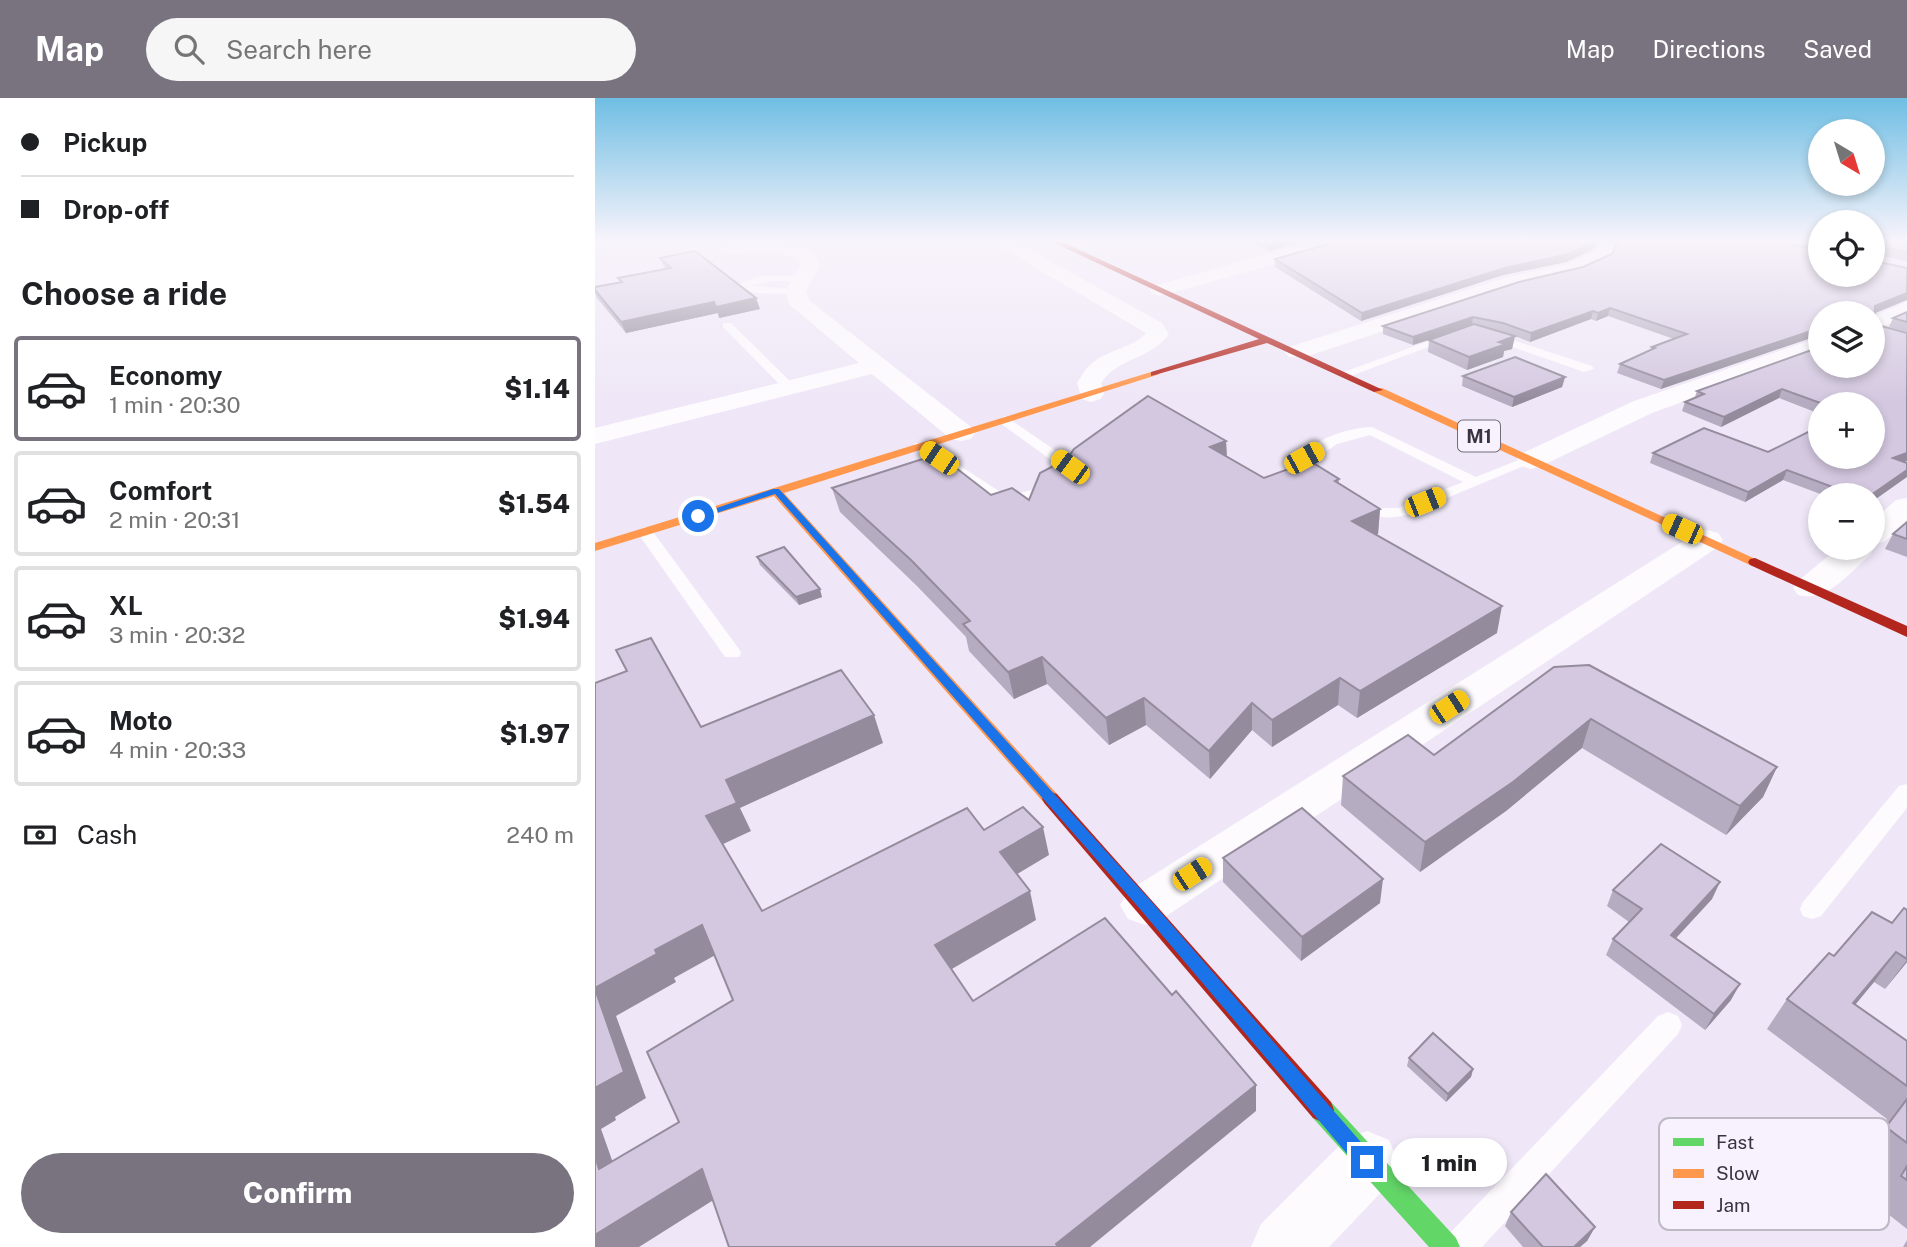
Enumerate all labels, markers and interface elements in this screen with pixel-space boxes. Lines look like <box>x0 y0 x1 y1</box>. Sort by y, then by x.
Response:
search box <box>146 18 636 81</box>
text: Map <box>35 30 104 68</box>
icon: search <box>170 30 208 68</box>
text: Search here <box>226 34 372 65</box>
text: Map <box>1566 35 1615 63</box>
text: Directions <box>1653 35 1765 63</box>
text: Saved <box>1803 35 1872 63</box>
north arrow <box>1808 119 1885 196</box>
map controls <box>1808 119 1885 560</box>
text: Pickup <box>63 127 147 158</box>
text: Drop-off <box>63 194 169 225</box>
button: locate <box>1808 210 1885 287</box>
text: Choose a ride <box>21 275 227 312</box>
button: layers <box>1808 301 1885 378</box>
icon: car <box>25 357 88 420</box>
text: Economy <box>109 360 222 391</box>
text: $1.14 <box>504 373 570 404</box>
text: 1 min · 20:30 <box>109 391 241 418</box>
button: + <box>1808 392 1885 469</box>
road number: M1 <box>1458 420 1500 452</box>
car <box>916 438 963 478</box>
car <box>1281 439 1328 477</box>
car <box>1047 446 1094 488</box>
icon: car <box>25 472 88 535</box>
text: Comfort <box>109 475 212 506</box>
button: − <box>1808 483 1885 560</box>
car <box>1402 484 1449 520</box>
text: $1.54 <box>498 488 570 519</box>
route start <box>682 500 714 532</box>
text: 2 min · 20:31 <box>109 506 240 533</box>
car <box>1659 511 1706 547</box>
icon: car <box>25 587 88 650</box>
text: XL <box>109 590 143 621</box>
text: $1.94 <box>498 603 570 634</box>
text: 3 min · 20:32 <box>109 621 246 648</box>
car <box>1426 687 1473 727</box>
icon: car <box>25 702 88 765</box>
text: Moto <box>109 705 172 736</box>
text: $1.97 <box>499 718 570 749</box>
text: 4 min · 20:33 <box>109 736 246 763</box>
icon: cash <box>21 816 59 854</box>
text: Cash <box>77 819 137 850</box>
text: 240 m <box>506 821 574 848</box>
car <box>1169 854 1216 894</box>
legend <box>1659 1118 1889 1230</box>
text: Fast <box>1716 1131 1754 1153</box>
callout: 1 min <box>1391 1138 1507 1186</box>
route end <box>1351 1146 1383 1178</box>
text: 1 min <box>1421 1149 1477 1176</box>
button: Confirm <box>21 1153 574 1233</box>
text: Slow <box>1716 1162 1760 1184</box>
text: Jam <box>1716 1194 1750 1216</box>

